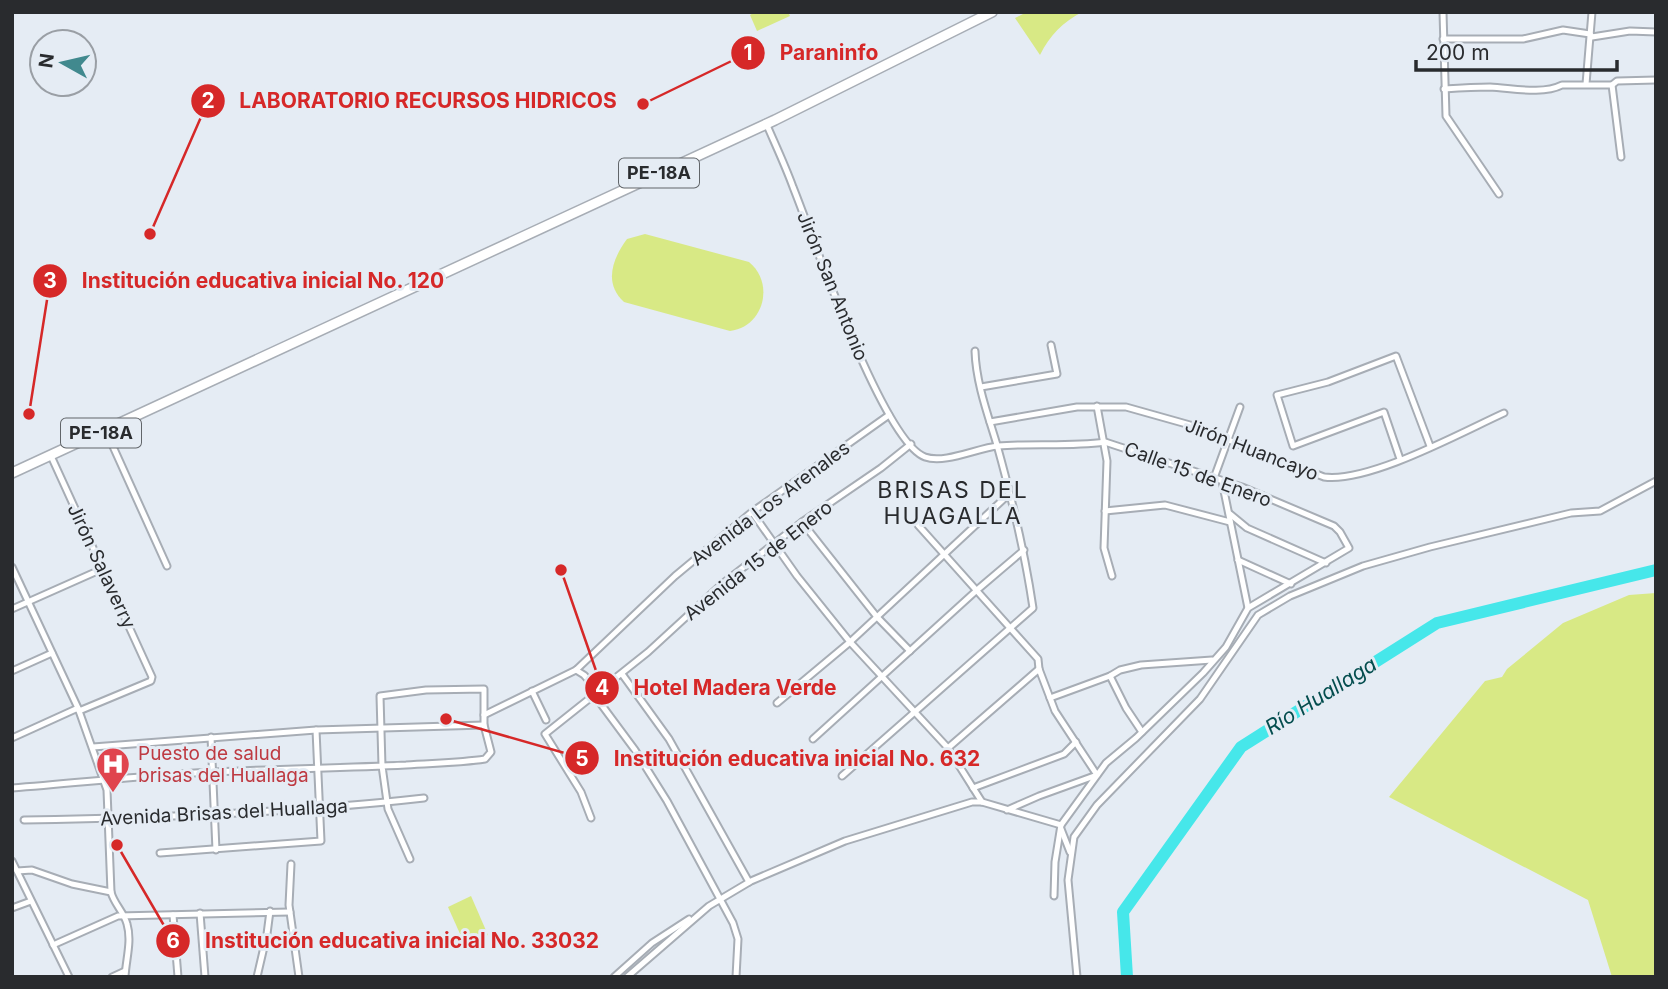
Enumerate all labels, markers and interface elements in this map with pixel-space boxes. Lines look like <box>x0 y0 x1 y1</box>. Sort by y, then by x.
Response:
north arrow <box>28 28 98 98</box>
scale bar <box>1416 28 1617 72</box>
callout: Paraninfo <box>731 32 892 74</box>
text: 1 <box>743 40 753 65</box>
text: Paraninfo <box>780 40 878 65</box>
text: 200 m <box>1426 40 1490 65</box>
text: N <box>34 52 59 69</box>
callout: LABORATORIO RECURSOS HIDRICOS <box>190 80 631 122</box>
text: 2 <box>201 88 215 113</box>
text: LABORATORIO RECURSOS HIDRICOS <box>239 88 617 113</box>
road number: PE-18A <box>619 158 699 188</box>
street label: Jirón San Antonio <box>792 208 873 364</box>
callout: Institución educativa inicial No. 120 <box>33 260 459 302</box>
text: 3 <box>43 268 57 293</box>
text: Institución educativa inicial No. 120 <box>82 268 444 293</box>
street label: Jirón Huancayo <box>1182 414 1322 485</box>
road number: PE-18A <box>61 418 141 447</box>
street label: Avenida Los Arenales <box>686 436 854 571</box>
street label: Calle 15 de Enero <box>1121 437 1275 512</box>
district label: BRISAS DEL HUAGALLA <box>877 476 1029 530</box>
street label: Avenida 15 de Enero <box>680 496 837 625</box>
street label: Jirón Salaverry <box>63 500 141 633</box>
water label: Río Huallaga <box>1260 651 1381 740</box>
callout: Hotel Madera Verde <box>584 667 850 709</box>
text: 4 <box>595 675 609 700</box>
text: Hotel Madera Verde <box>634 675 836 700</box>
callout: Institución educativa inicial No. 632 <box>565 737 995 779</box>
place label: Puesto de salud brisas del Huallaga <box>138 742 309 787</box>
hospital icon: Puesto de salud brisas del Huallaga <box>94 745 132 794</box>
text: 5 <box>575 746 589 771</box>
text: Institución educativa inicial No. 632 <box>614 746 980 771</box>
street label: Avenida Brisas del Huallaga <box>100 795 349 830</box>
callout: Institución educativa inicial No. 33032 <box>156 920 613 962</box>
text: 6 <box>166 928 180 953</box>
text: Institución educativa inicial No. 33032 <box>205 928 599 953</box>

